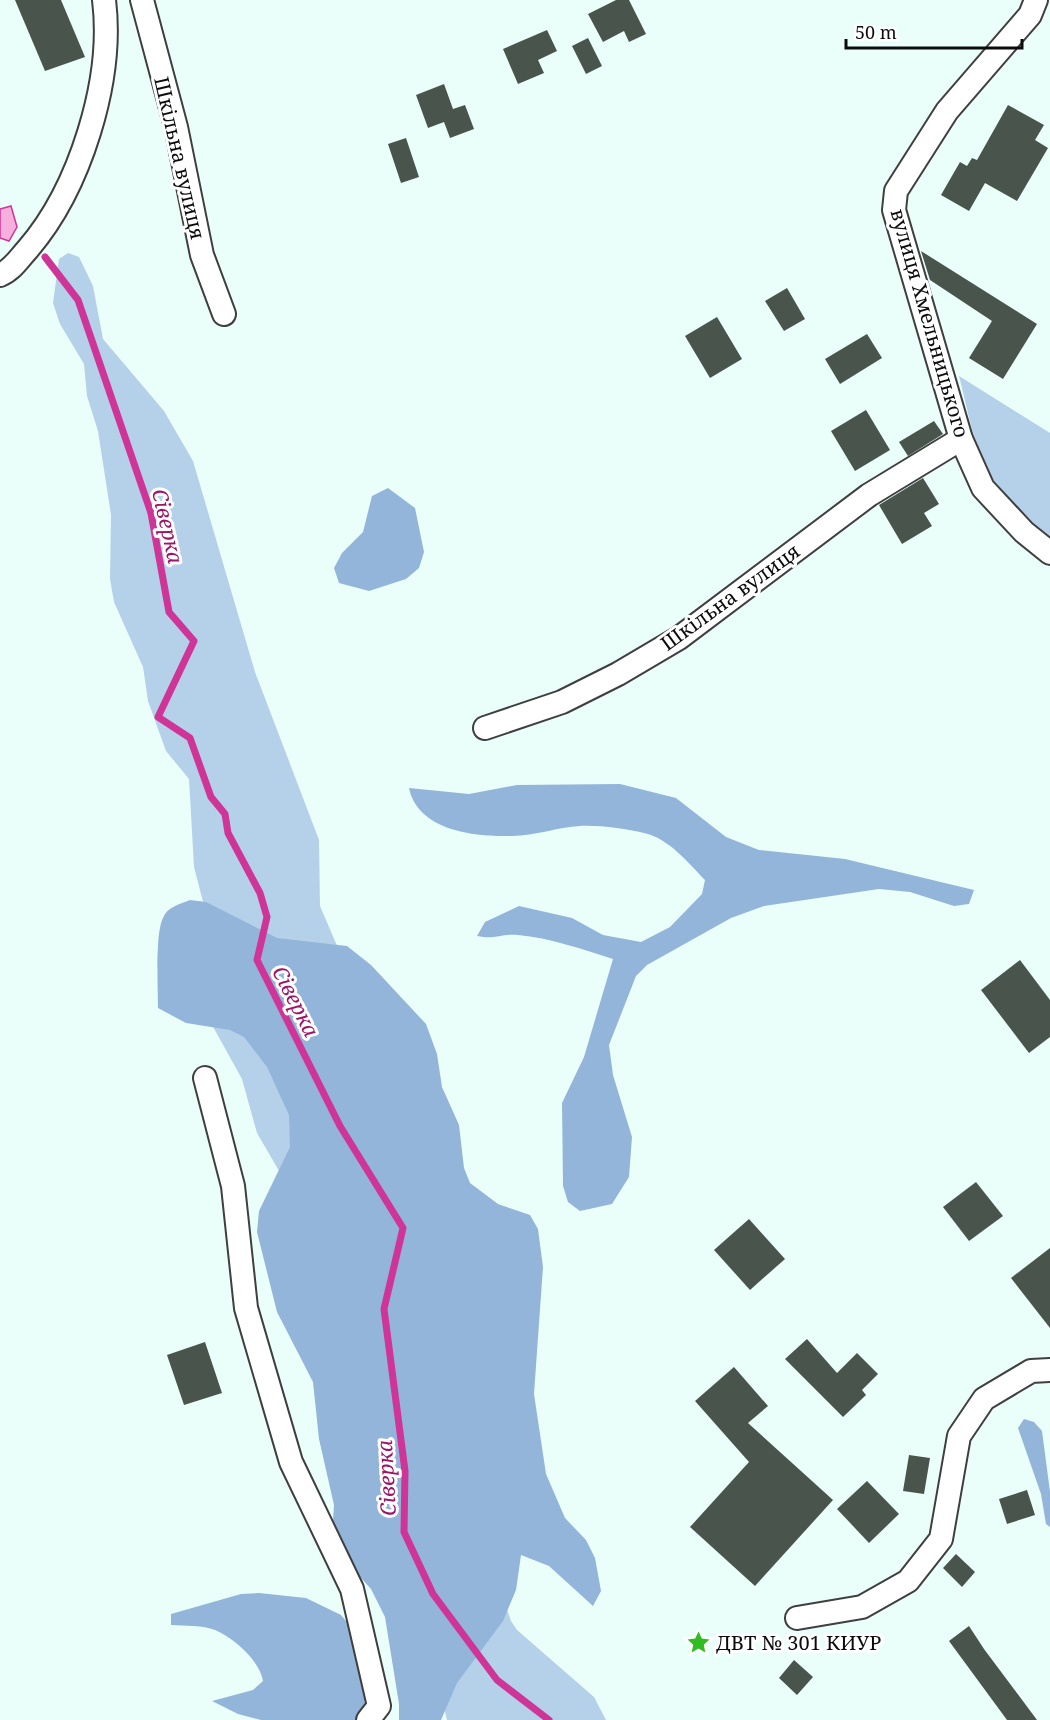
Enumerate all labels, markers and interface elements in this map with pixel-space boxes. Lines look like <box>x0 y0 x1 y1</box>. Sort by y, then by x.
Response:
scale bar <box>846 12 1022 50</box>
text: 50 m <box>855 20 897 44</box>
street label: Шкільна вулиця <box>148 74 212 242</box>
street label: вулиця Хмельницького <box>884 205 976 441</box>
water label: Сіверка <box>146 486 190 566</box>
street label: Шкільна вулиця <box>655 537 805 657</box>
water label: Сіверка <box>266 961 326 1041</box>
water label: Сіверка <box>370 1439 402 1517</box>
place icon: ДВТ № 301 КИУР <box>685 1629 711 1655</box>
place label: ДВТ № 301 КИУР <box>716 1629 881 1656</box>

